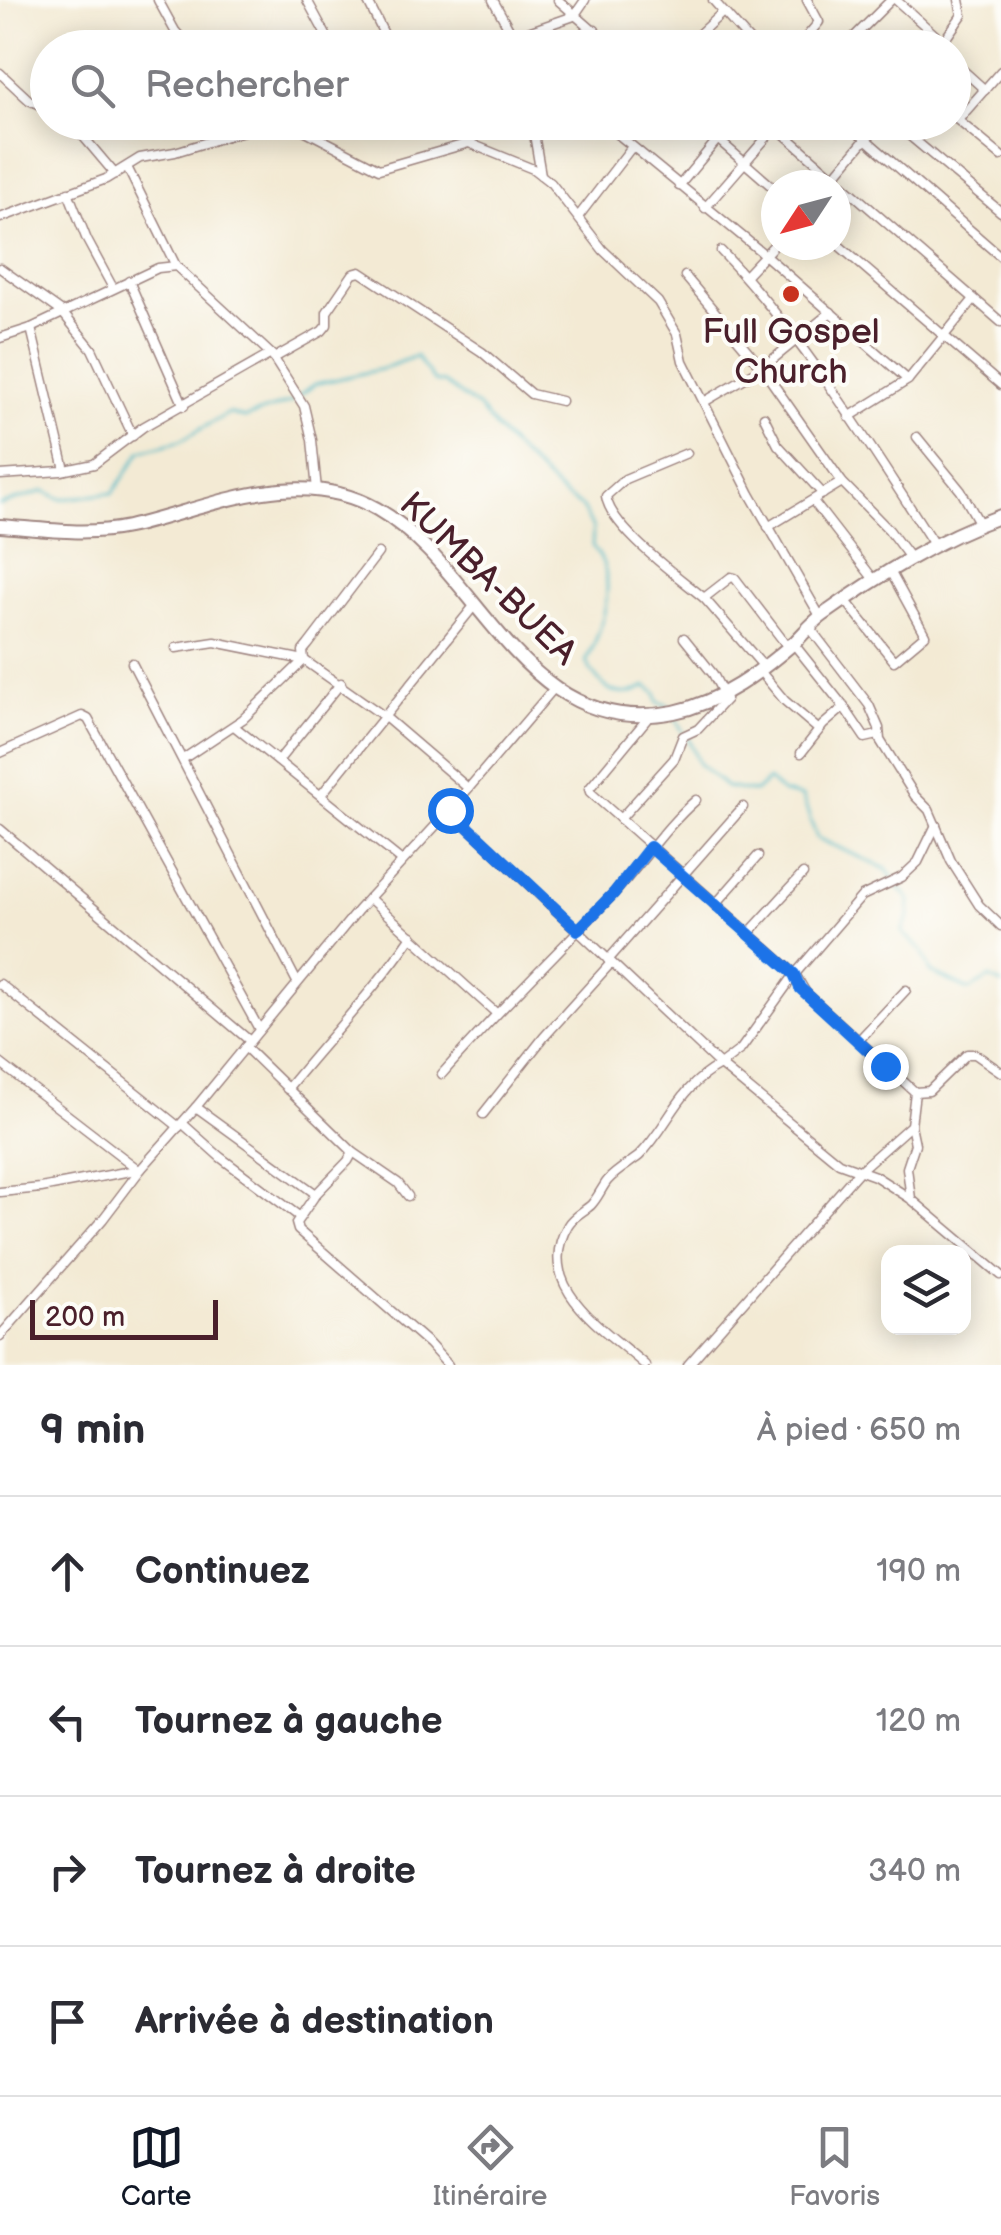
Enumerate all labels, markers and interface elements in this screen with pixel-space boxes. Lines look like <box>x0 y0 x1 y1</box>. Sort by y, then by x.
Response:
search box <box>30 30 971 140</box>
icon: search <box>65 58 120 113</box>
text: Rechercher <box>145 63 349 108</box>
north arrow <box>761 170 851 260</box>
marker: Full Gospel Church <box>780 283 802 305</box>
place label: Full Gospel Church <box>702 311 880 394</box>
street label: KUMBA-BUEA <box>390 484 586 675</box>
route start <box>428 788 474 834</box>
route end <box>863 1044 909 1090</box>
map controls <box>881 1245 971 1335</box>
button: layers <box>881 1245 971 1335</box>
scale bar <box>30 1295 218 1340</box>
text: 200 m <box>45 1301 125 1334</box>
text: 9 min <box>40 1405 146 1456</box>
text: À pied · 650 m <box>757 1411 961 1450</box>
icon: ahead <box>40 1544 95 1599</box>
text: Continuez <box>135 1549 310 1594</box>
text: 190 m <box>876 1552 961 1591</box>
icon: left <box>40 1694 95 1749</box>
text: Tournez à gauche <box>135 1699 443 1744</box>
text: 120 m <box>876 1702 961 1741</box>
icon: right <box>40 1844 95 1899</box>
text: Tournez à droite <box>135 1849 416 1894</box>
text: 340 m <box>868 1852 961 1891</box>
icon: arrive <box>40 1994 95 2049</box>
text: Arrivée à destination <box>135 1999 494 2044</box>
tab: Carte <box>121 2120 191 2213</box>
tab: Itinéraire <box>433 2120 547 2213</box>
tab: Favoris <box>789 2120 880 2213</box>

